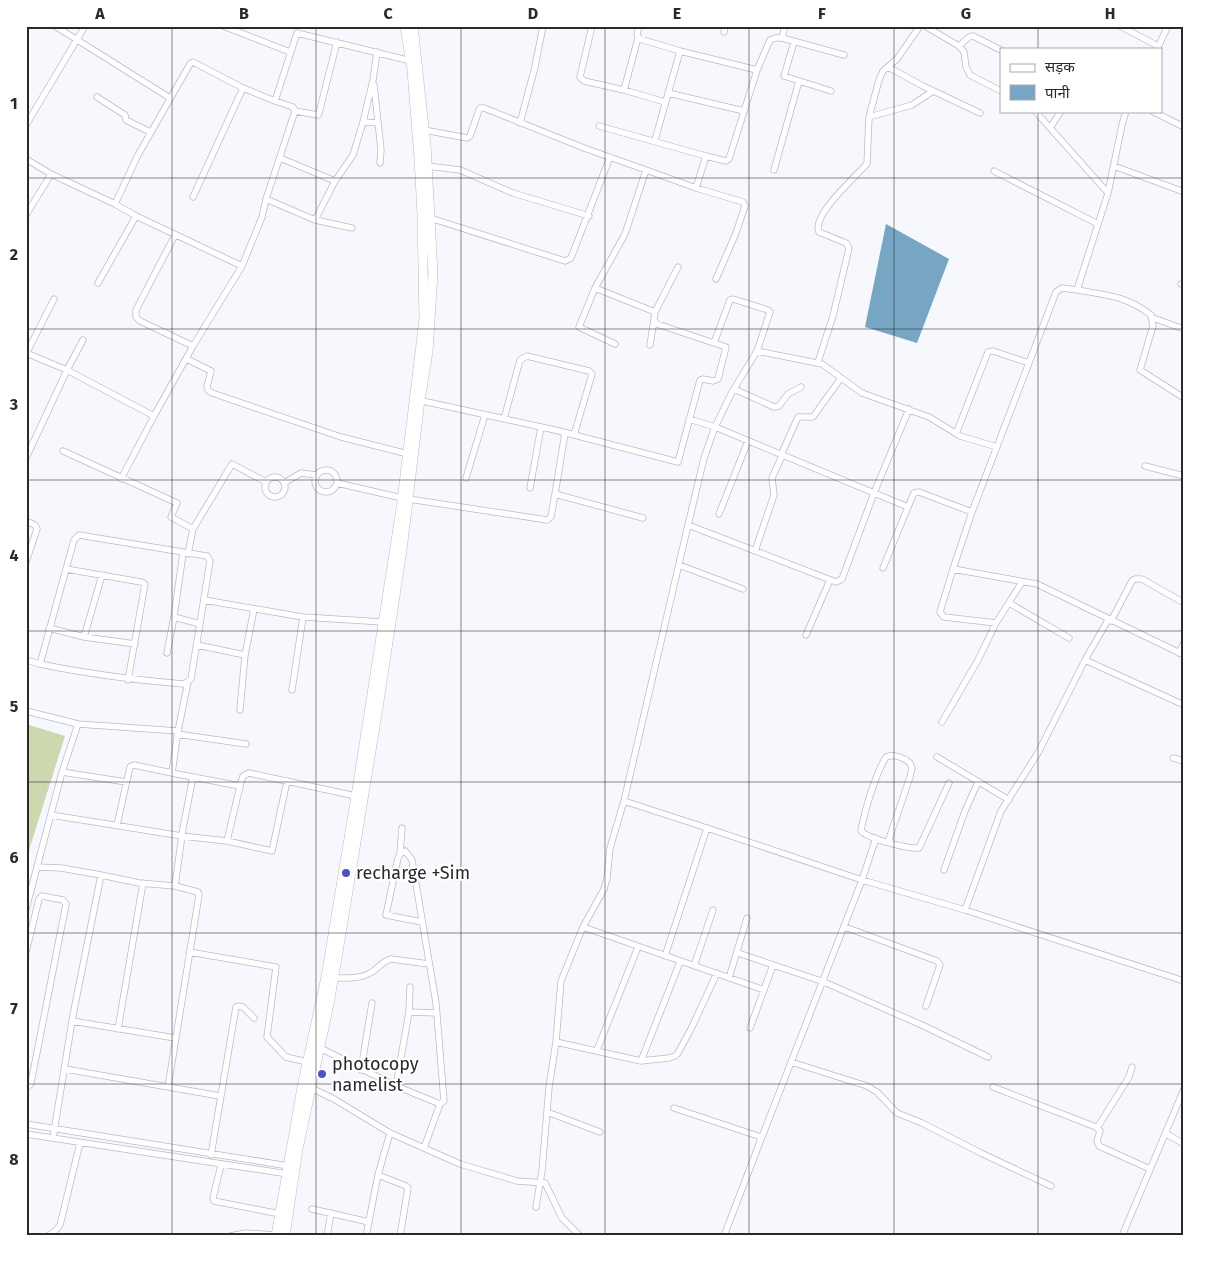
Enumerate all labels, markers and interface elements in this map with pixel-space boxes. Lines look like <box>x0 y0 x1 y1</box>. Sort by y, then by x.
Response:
text: A <box>94 4 105 23</box>
text: B <box>239 4 249 23</box>
text: C <box>383 4 393 23</box>
text: D <box>528 4 538 23</box>
text: E <box>673 4 681 23</box>
text: F <box>818 4 826 23</box>
text: G <box>961 4 971 23</box>
text: H <box>1105 4 1115 23</box>
legend <box>1000 48 1162 112</box>
text: सड़क <box>1045 58 1075 76</box>
text: पानी <box>1045 84 1071 102</box>
text: 1 <box>10 94 18 113</box>
text: 2 <box>10 245 18 264</box>
text: 3 <box>9 395 18 414</box>
text: 4 <box>9 546 19 565</box>
text: 5 <box>10 697 19 716</box>
text: 6 <box>9 848 19 867</box>
place label: recharge +Sim <box>356 862 470 884</box>
marker: recharge +Sim <box>340 867 352 879</box>
text: 7 <box>10 999 18 1018</box>
place label: photocopy namelist <box>332 1053 419 1096</box>
marker: photocopy namelist <box>316 1068 328 1080</box>
text: 8 <box>9 1150 19 1169</box>

